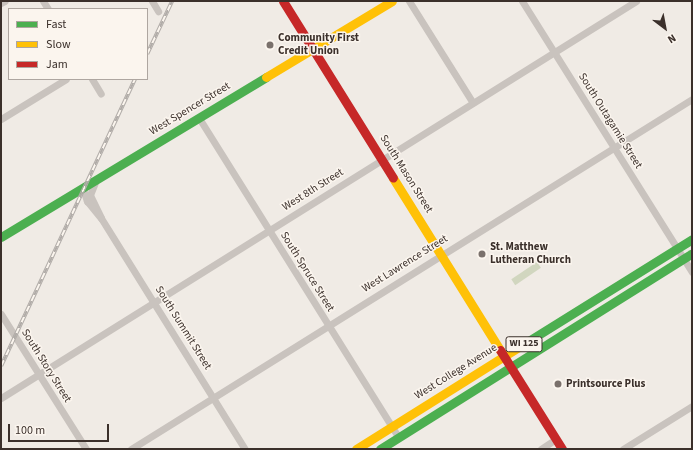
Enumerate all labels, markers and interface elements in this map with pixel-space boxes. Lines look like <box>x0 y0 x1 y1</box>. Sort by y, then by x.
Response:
legend <box>8 8 148 80</box>
north arrow <box>645 8 685 48</box>
text: Fast <box>46 16 66 33</box>
text: N <box>665 30 679 47</box>
place label: Community First Credit Union <box>278 32 359 58</box>
text: Slow <box>46 36 71 53</box>
marker: Community First Credit Union <box>265 40 275 50</box>
text: Jam <box>46 56 68 73</box>
street label: South Outagamie Street <box>575 71 645 171</box>
street label: West Spencer Street <box>147 80 233 138</box>
street label: South Mason Street <box>377 133 435 215</box>
street label: West 8th Street <box>280 166 346 214</box>
street label: South Spruce Street <box>277 230 337 314</box>
street label: West Lawrence Street <box>360 232 450 296</box>
place label: St. Matthew Lutheran Church <box>490 241 571 267</box>
marker: St. Matthew Lutheran Church <box>477 249 487 259</box>
street label: South Summit Street <box>152 284 214 372</box>
street label: South Story Street <box>18 327 74 405</box>
road number: WI 125 <box>505 336 543 352</box>
street label: West College Avenue <box>412 341 500 403</box>
place label: Printsource Plus <box>566 377 645 391</box>
marker: Printsource Plus <box>553 379 563 389</box>
scale bar <box>10 416 111 442</box>
text: 100 m <box>15 422 45 439</box>

